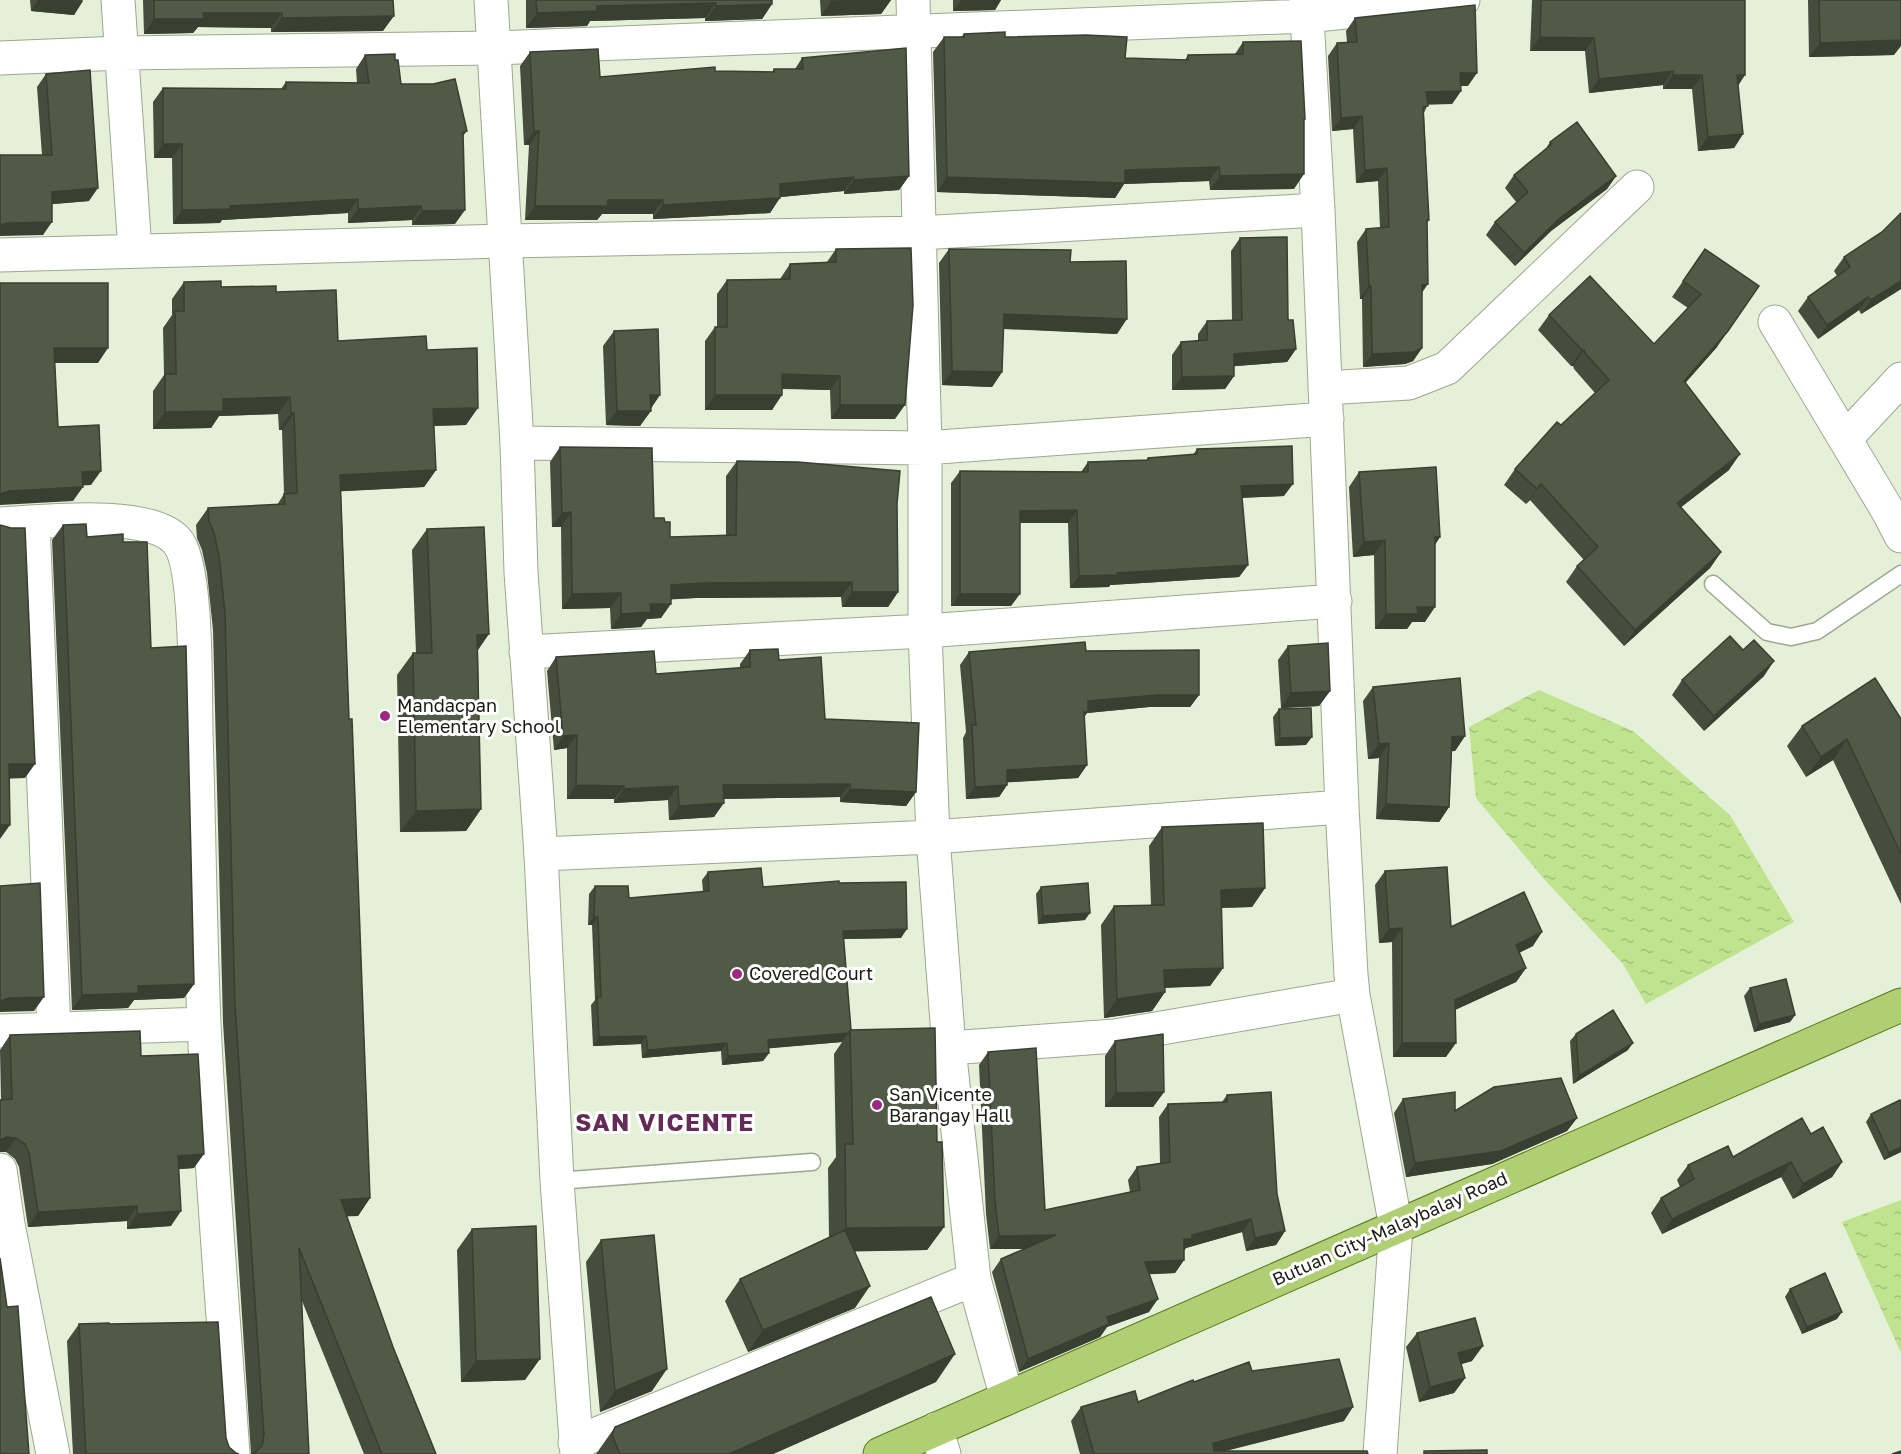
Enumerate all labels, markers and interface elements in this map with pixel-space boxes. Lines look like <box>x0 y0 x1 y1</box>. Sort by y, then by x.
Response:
place label: Mandacpan Elementary School <box>397 694 561 737</box>
marker: Mandacpan Elementary School <box>378 709 392 723</box>
place label: Covered Court <box>749 962 873 984</box>
marker: Covered Court <box>730 967 744 981</box>
place label: San Vicente Barangay Hall <box>889 1083 1010 1126</box>
marker: San Vicente Barangay Hall <box>870 1098 884 1112</box>
district label: SAN VICENTE <box>575 1107 755 1136</box>
street label: Butuan City-Malaybalay Road <box>1269 1166 1510 1290</box>

